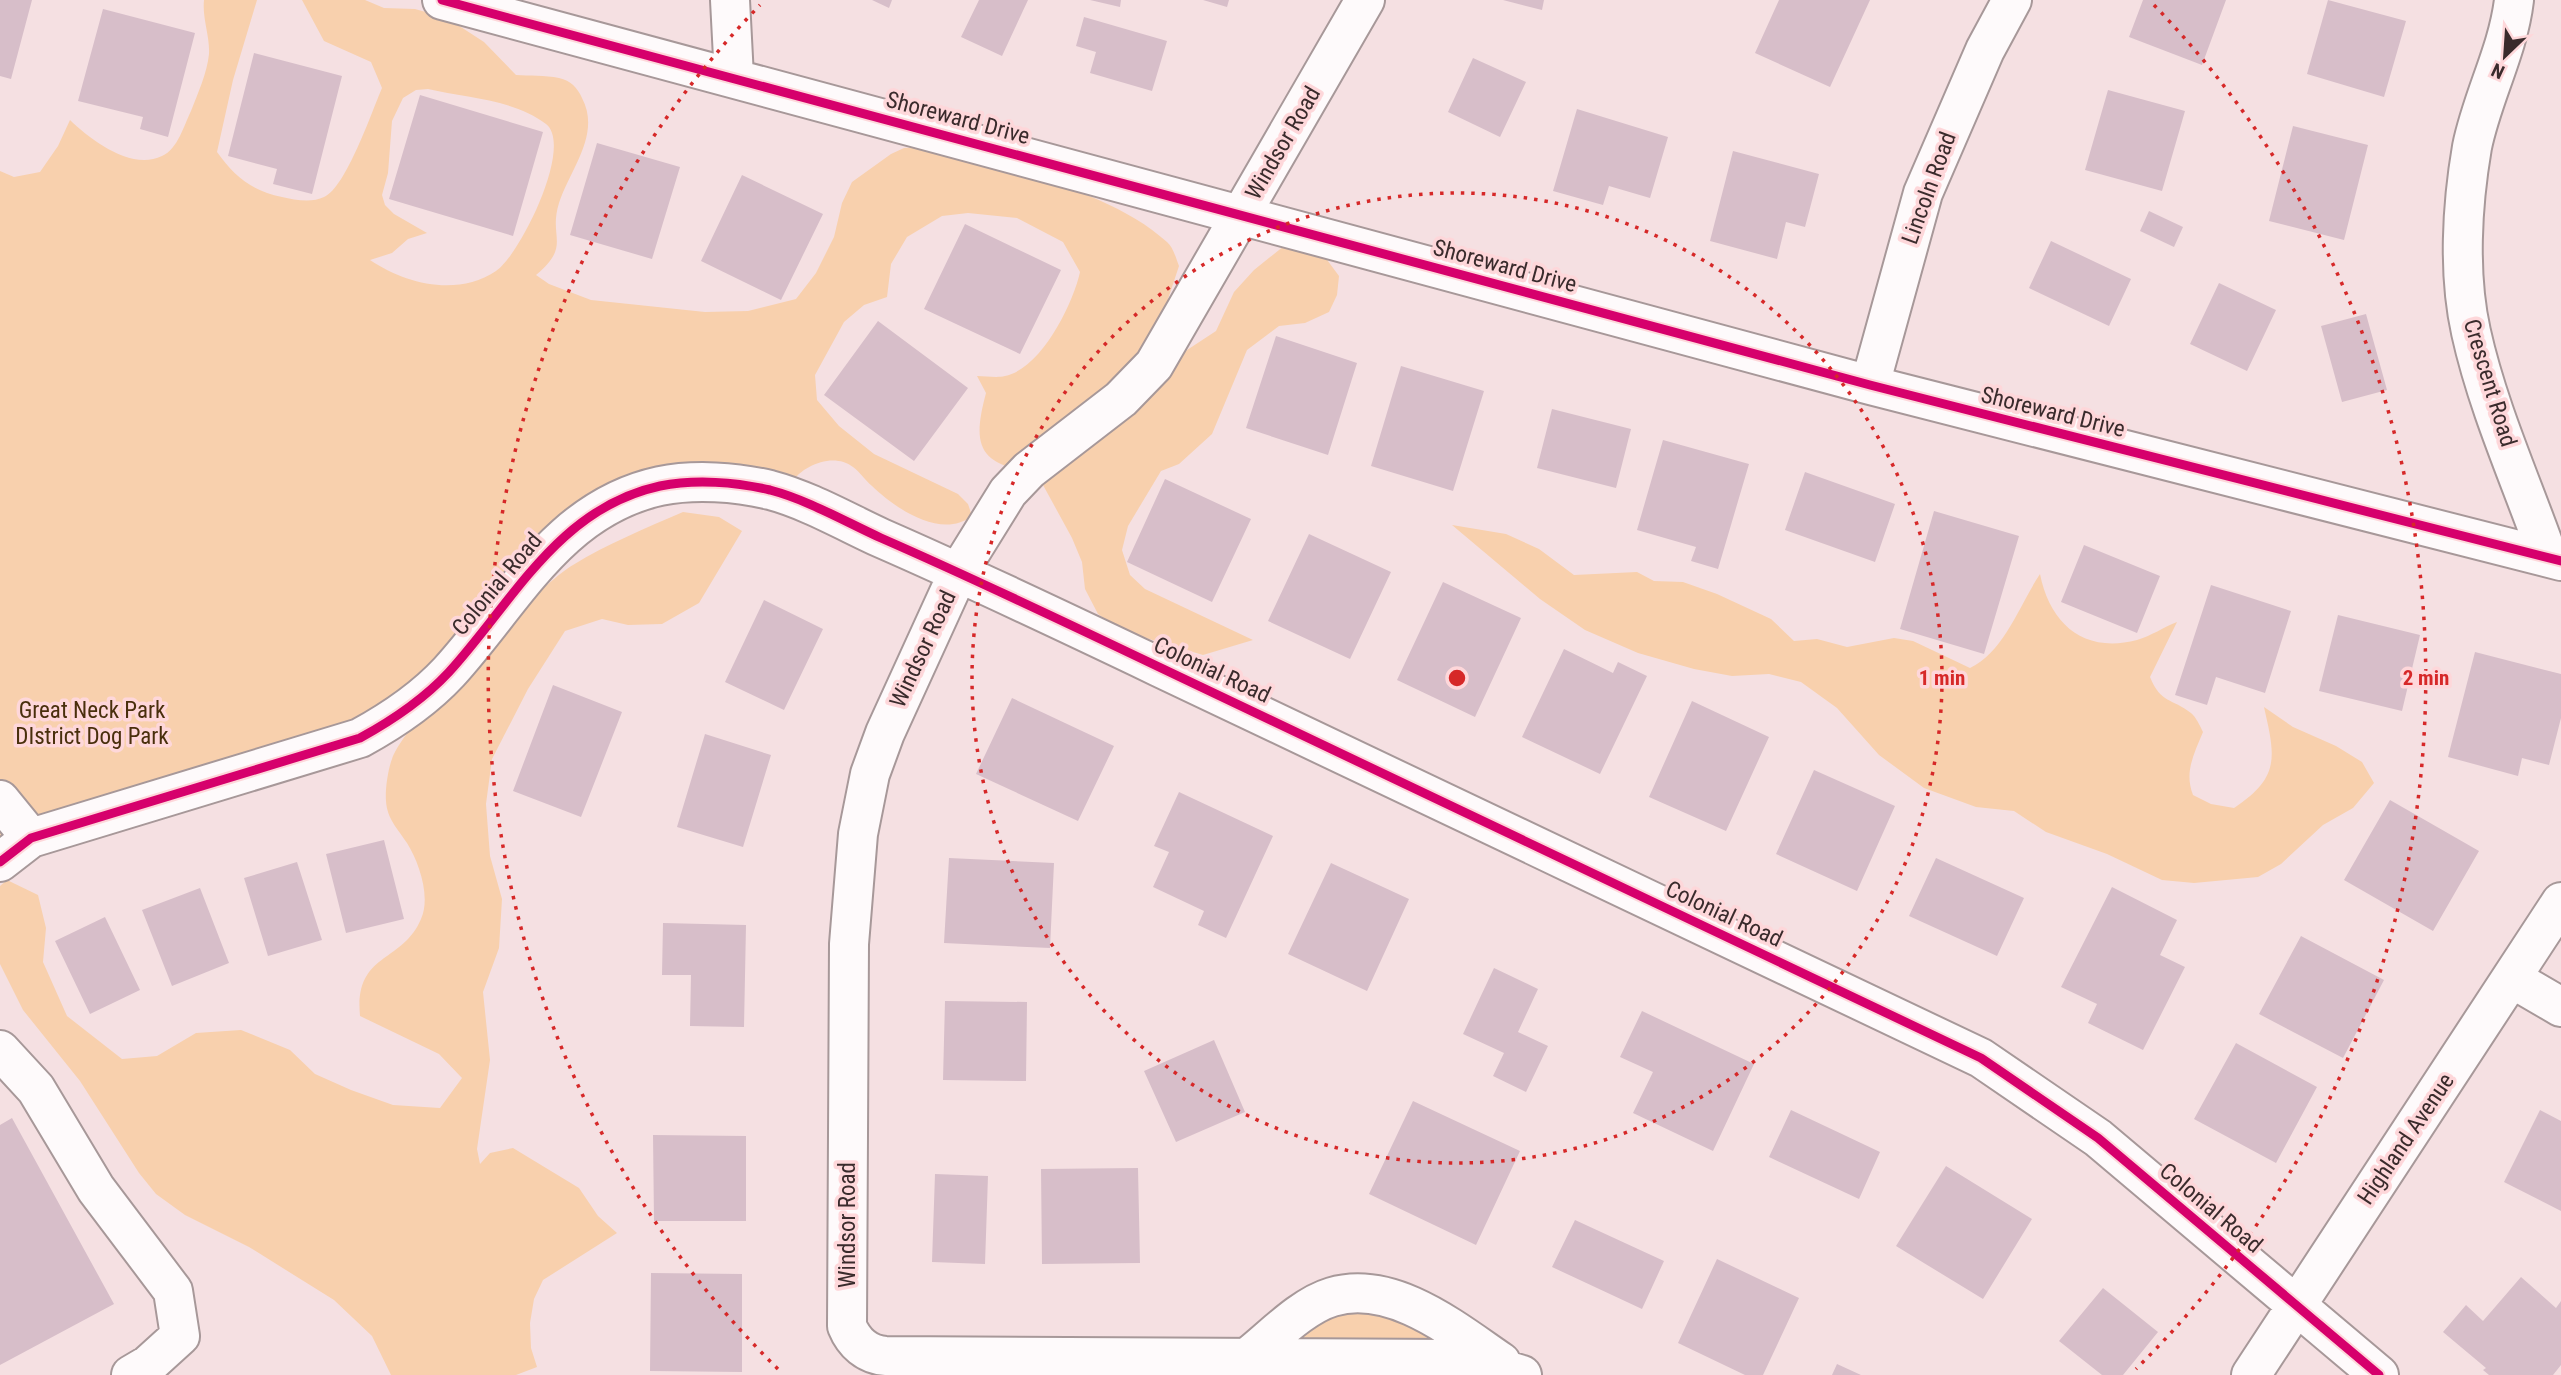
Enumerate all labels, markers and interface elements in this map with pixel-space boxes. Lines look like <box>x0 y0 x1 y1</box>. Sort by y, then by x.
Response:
north arrow <box>2470 21 2540 91</box>
text: N <box>2488 58 2508 84</box>
street label: Windsor Road <box>1240 82 1326 204</box>
street label: Shoreward Drive <box>883 86 1033 150</box>
street label: Lincoln Road <box>1896 128 1962 248</box>
street label: Shoreward Drive <box>1430 234 1580 298</box>
street label: Crescent Road <box>2458 316 2522 450</box>
street label: Shoreward Drive <box>1978 381 2128 443</box>
street label: Colonial Road <box>446 527 548 641</box>
street label: Windsor Road <box>884 586 962 712</box>
street label: Colonial Road <box>1149 631 1275 709</box>
centre of rings <box>1445 666 1469 690</box>
text: 1 min <box>1919 666 1965 690</box>
text: 2 min <box>2403 666 2449 690</box>
park label: Great Neck Park DIstrict Dog Park <box>15 697 169 750</box>
street label: Colonial Road <box>1661 875 1787 953</box>
street label: Highland Avenue <box>2352 1068 2460 1210</box>
street label: Colonial Road <box>2154 1157 2268 1259</box>
street label: Windsor Road <box>834 1162 861 1288</box>

